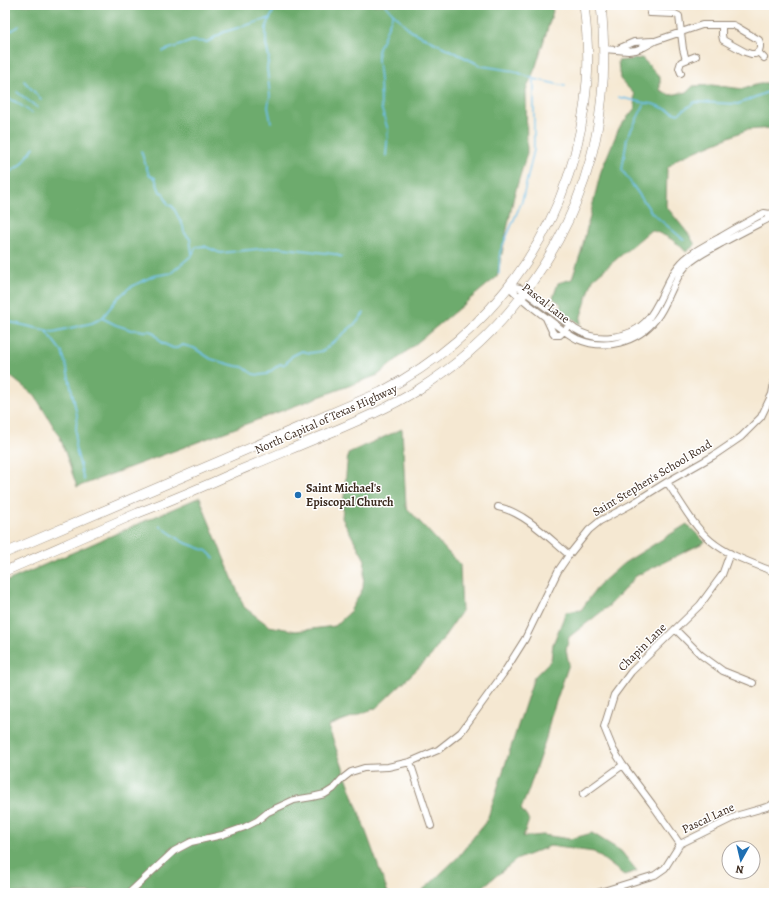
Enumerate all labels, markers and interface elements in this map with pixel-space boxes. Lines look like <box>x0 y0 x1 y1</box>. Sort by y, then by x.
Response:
street label: Pascal Lane <box>519 279 573 327</box>
street label: North Capital of Texas Highway <box>252 380 400 458</box>
street label: Saint Stephen's School Road <box>589 436 715 520</box>
place label: Saint Michael's Episcopal Church <box>306 480 394 510</box>
marker: Saint Michael's Episcopal Church <box>293 490 303 500</box>
street label: Chapin Lane <box>614 619 670 675</box>
street label: Pascal Lane <box>679 799 737 837</box>
north arrow <box>721 840 761 880</box>
text: N <box>735 861 745 877</box>

